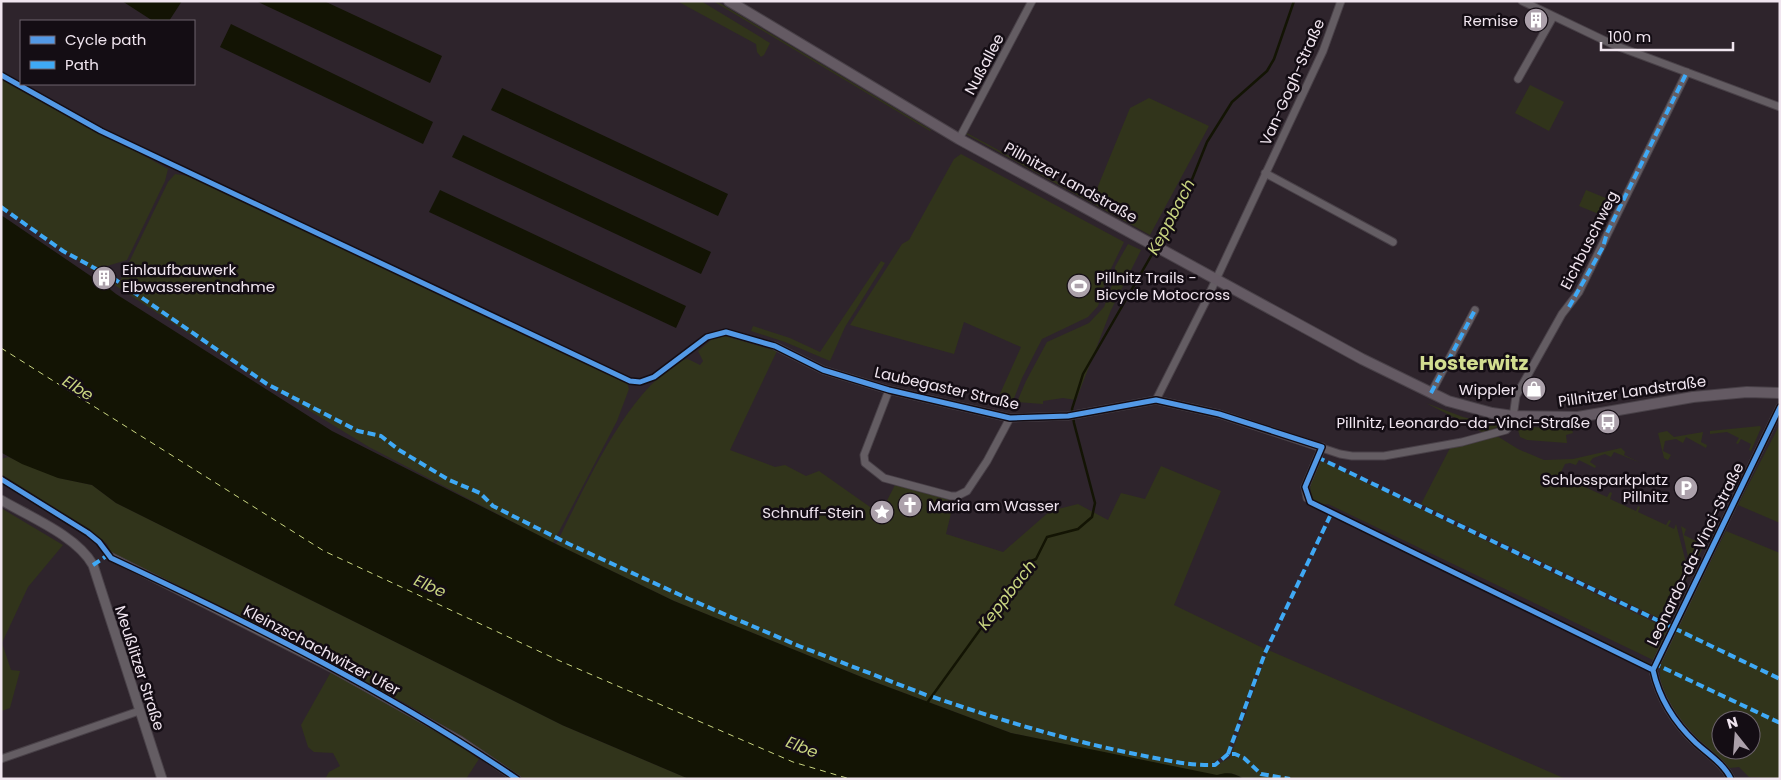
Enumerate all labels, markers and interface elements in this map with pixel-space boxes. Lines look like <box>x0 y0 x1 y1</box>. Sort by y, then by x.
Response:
building icon: Remise <box>1523 7 1549 33</box>
place label: Remise <box>1463 10 1518 31</box>
street label: Van-Gogh-Straße <box>1255 15 1329 149</box>
legend <box>20 20 195 85</box>
scale bar <box>1601 20 1734 52</box>
text: 100 m <box>1608 26 1651 47</box>
text: Cycle path <box>65 29 146 50</box>
street label: Nußallee <box>959 30 1009 98</box>
text: Path <box>65 54 99 75</box>
street label: Pillnitzer Landstraße <box>1001 137 1141 227</box>
water label: Keppbach <box>1141 175 1201 259</box>
street label: Eichbuschweg <box>1555 187 1623 293</box>
place label: Einlaufbauwerk Elbwasserentnahme <box>122 259 275 297</box>
building icon: Einlaufbauwerk Elbwasserentnahme <box>91 265 117 291</box>
place label: Pillnitz Trails - Bicycle Motocross <box>1096 267 1230 305</box>
sports icon: Pillnitz Trails - Bicycle Motocross <box>1066 273 1092 299</box>
district label: Hosterwitz <box>1420 349 1528 377</box>
street label: Laubegaster Straße <box>873 361 1021 415</box>
water label: Elbe <box>58 370 98 407</box>
street label: Pillnitzer Landstraße <box>1557 370 1707 412</box>
shop icon: Wippler <box>1521 376 1547 402</box>
place label: Wippler <box>1459 379 1516 400</box>
bus stop icon: Pillnitz, Leonardo-da-Vinci-Straße <box>1595 409 1621 435</box>
place label: Pillnitz, Leonardo-da-Vinci-Straße <box>1336 412 1590 433</box>
street label: Leonardo-da-Vinci-Straße <box>1641 459 1749 649</box>
place label: Schlossparkplatz Pillnitz <box>1542 469 1668 507</box>
parking icon: Schlossparkplatz Pillnitz <box>1673 475 1699 501</box>
church icon: Maria am Wasser <box>897 492 923 518</box>
place label: Maria am Wasser <box>928 495 1060 516</box>
place icon: Schnuff-Stein <box>869 499 895 525</box>
place label: Schnuff-Stein <box>762 502 864 523</box>
water label: Keppbach <box>972 555 1042 635</box>
water label: Elbe <box>410 569 450 603</box>
street label: Kleinzschachwitzer Ufer <box>240 600 404 700</box>
street label: Meußlitzer Straße <box>110 603 170 733</box>
north arrow <box>1711 710 1761 760</box>
text: N <box>1724 711 1740 734</box>
water label: Elbe <box>782 730 822 764</box>

